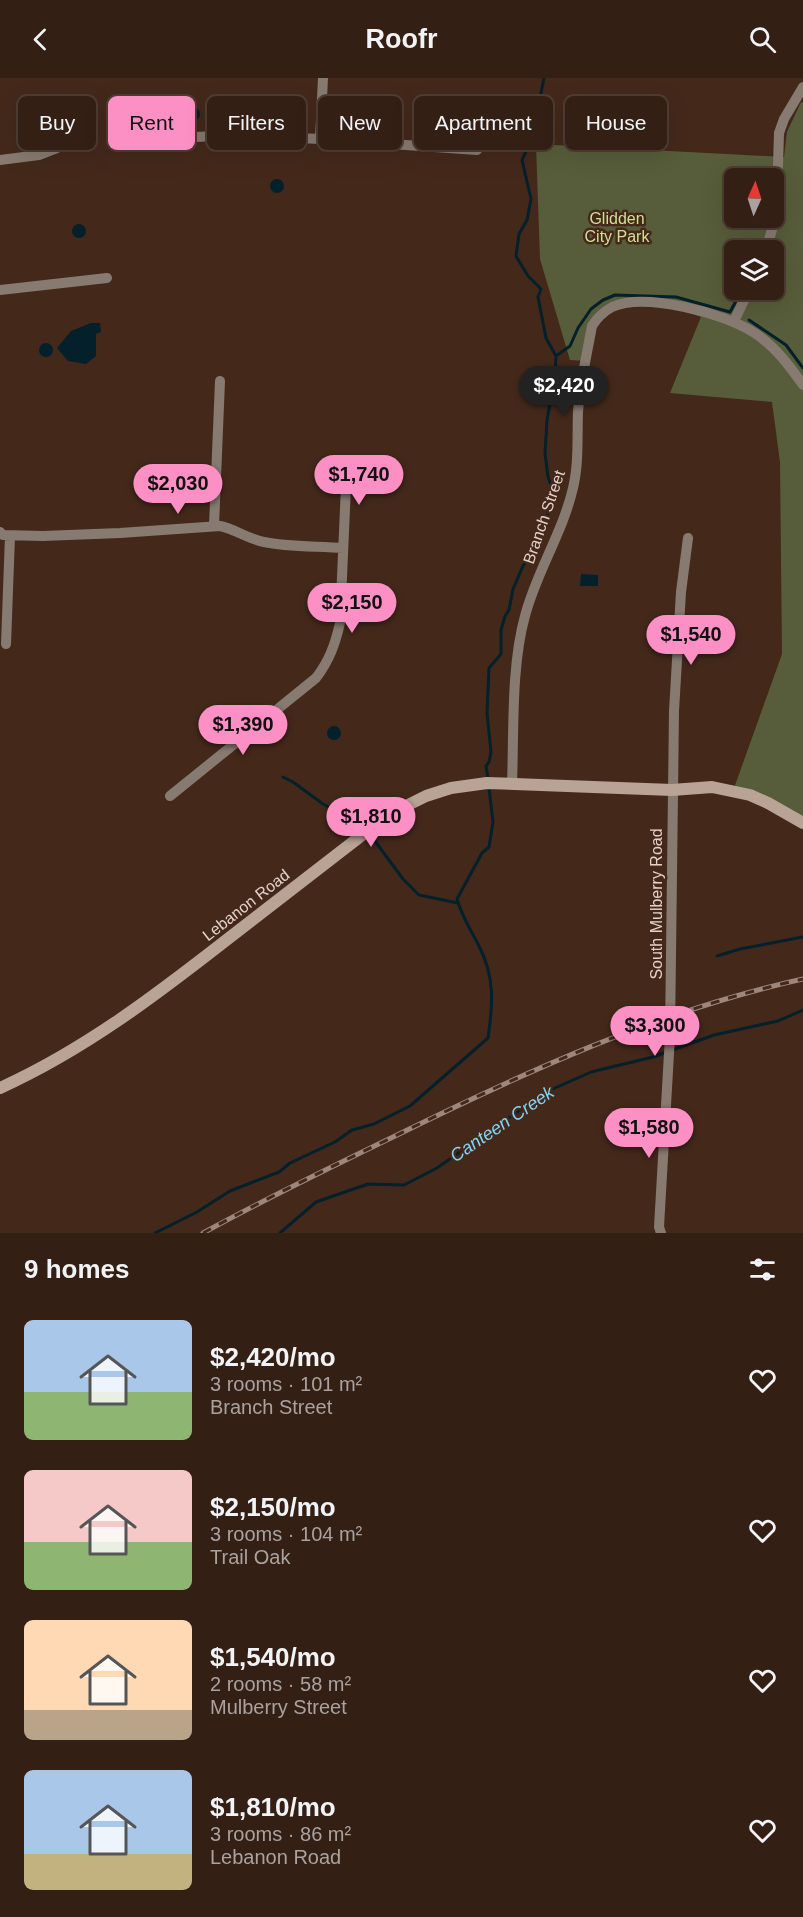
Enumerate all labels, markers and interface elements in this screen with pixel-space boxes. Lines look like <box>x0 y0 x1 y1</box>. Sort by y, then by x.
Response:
icon: back <box>24 23 57 56</box>
icon: search <box>746 23 779 56</box>
text: Roofr <box>366 24 437 54</box>
chip: Buy <box>18 96 96 150</box>
chip: Rent <box>108 96 195 150</box>
chip: Filters <box>207 96 306 150</box>
chip: New <box>318 96 402 150</box>
chip: Apartment <box>414 96 553 150</box>
chip: House <box>565 96 667 150</box>
north arrow <box>724 168 784 228</box>
map controls <box>724 168 784 300</box>
park label: Glidden City Park <box>585 210 650 245</box>
button: layers <box>724 240 784 300</box>
pin: $2,420 <box>515 366 613 417</box>
text: $2,420 <box>533 374 595 396</box>
pin: $1,740 <box>310 455 408 506</box>
text: $1,740 <box>328 463 390 485</box>
pin: $2,030 <box>129 464 227 515</box>
street label: Branch Street <box>520 467 568 566</box>
text: $2,030 <box>147 472 209 494</box>
pin: $2,150 <box>303 583 401 634</box>
text: $2,150 <box>321 591 383 613</box>
pin: $1,540 <box>642 615 740 666</box>
text: $1,540 <box>660 623 722 645</box>
pin: $1,390 <box>194 705 292 756</box>
text: $1,390 <box>212 713 274 735</box>
pin: $1,810 <box>322 797 420 848</box>
text: $1,810 <box>340 805 402 827</box>
street label: South Mulberry Road <box>648 828 665 980</box>
street label: Lebanon Road <box>199 866 293 944</box>
pin: $3,300 <box>606 1006 704 1057</box>
text: $3,300 <box>624 1014 686 1036</box>
water label: Canteen Creek <box>446 1081 559 1166</box>
pin: $1,580 <box>600 1108 698 1159</box>
text: $1,580 <box>618 1116 680 1138</box>
icon: filters <box>746 1253 779 1286</box>
text: 9 homes <box>24 1254 130 1284</box>
text: $2,420/mo <box>210 1342 336 1372</box>
icon: home <box>72 1344 144 1416</box>
icon: heart <box>746 1364 779 1397</box>
text: 3 rooms · 101 m² <box>210 1373 362 1395</box>
text: Branch Street <box>210 1396 332 1418</box>
text: $2,150/mo <box>210 1492 336 1522</box>
icon: home <box>72 1494 144 1566</box>
icon: heart <box>746 1514 779 1547</box>
text: 3 rooms · 104 m² <box>210 1523 362 1545</box>
text: Trail Oak <box>210 1546 290 1568</box>
text: $1,540/mo <box>210 1642 336 1672</box>
icon: home <box>72 1644 144 1716</box>
icon: heart <box>746 1664 779 1697</box>
text: 2 rooms · 58 m² <box>210 1673 351 1695</box>
text: Mulberry Street <box>210 1696 347 1718</box>
text: $1,810/mo <box>210 1792 336 1822</box>
icon: home <box>72 1794 144 1866</box>
icon: heart <box>746 1814 779 1847</box>
text: 3 rooms · 86 m² <box>210 1823 351 1845</box>
text: Lebanon Road <box>210 1846 341 1868</box>

